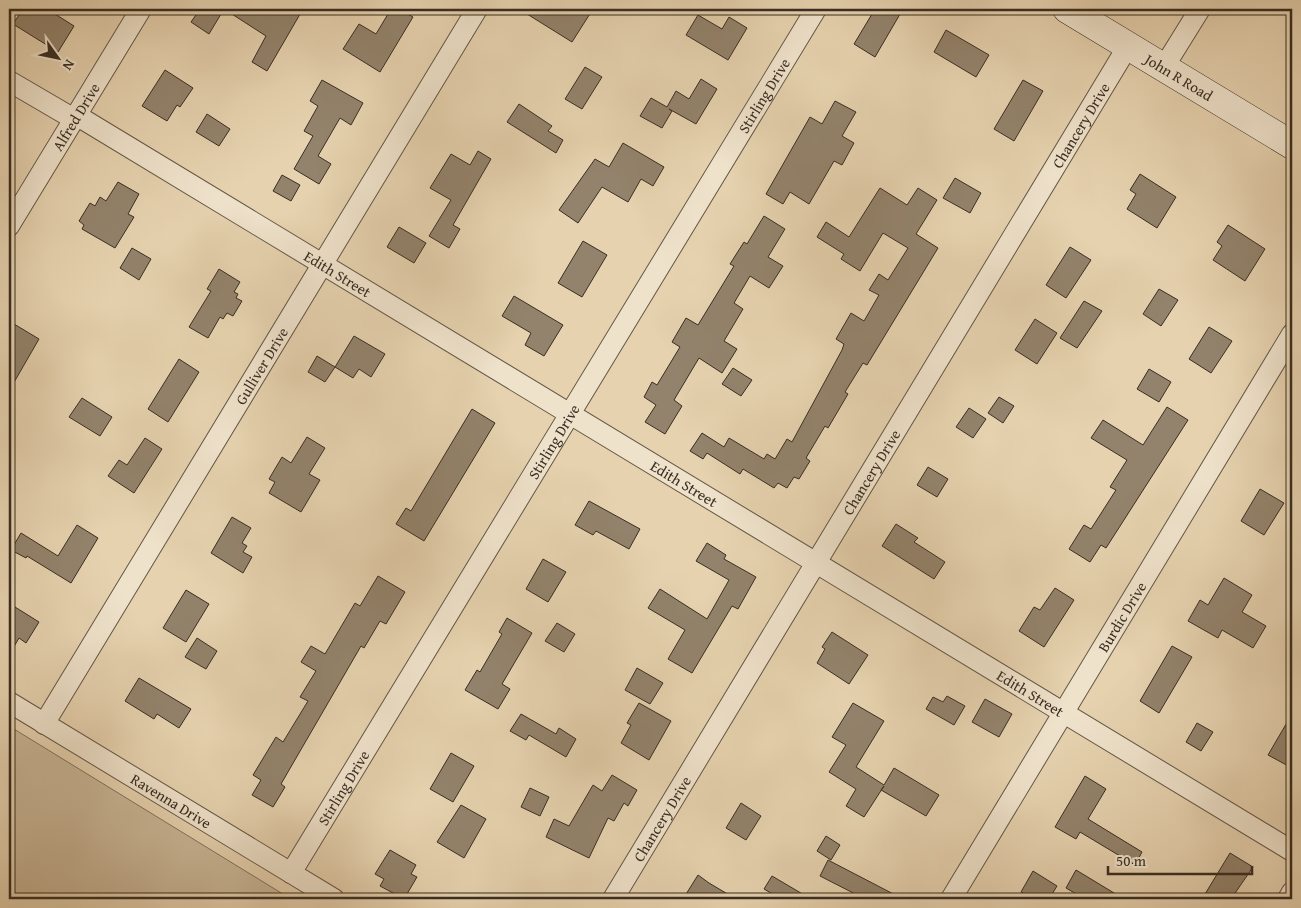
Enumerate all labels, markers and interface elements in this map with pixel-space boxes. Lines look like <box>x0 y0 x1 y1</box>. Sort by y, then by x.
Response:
north arrow <box>32 32 82 82</box>
street label: John R Road <box>1139 47 1217 105</box>
street label: Stirling Drive <box>733 54 794 137</box>
text: N <box>58 56 80 75</box>
street label: Chancery Drive <box>1046 78 1114 172</box>
street label: Alfred Drive <box>47 79 104 155</box>
street label: Edith Street <box>300 245 376 302</box>
street label: Gulliver Drive <box>230 323 293 408</box>
street label: Stirling Drive <box>522 400 584 483</box>
street label: Chancery Drive <box>837 425 905 519</box>
street label: Edith Street <box>647 455 722 512</box>
street label: Burdic Drive <box>1092 577 1151 656</box>
street label: Edith Street <box>993 665 1069 722</box>
street label: Stirling Drive <box>312 746 374 829</box>
street label: Ravenna Drive <box>127 768 216 833</box>
street label: Chancery Drive <box>628 772 696 865</box>
scale bar <box>1108 843 1252 875</box>
text: 50 m <box>1116 850 1147 871</box>

